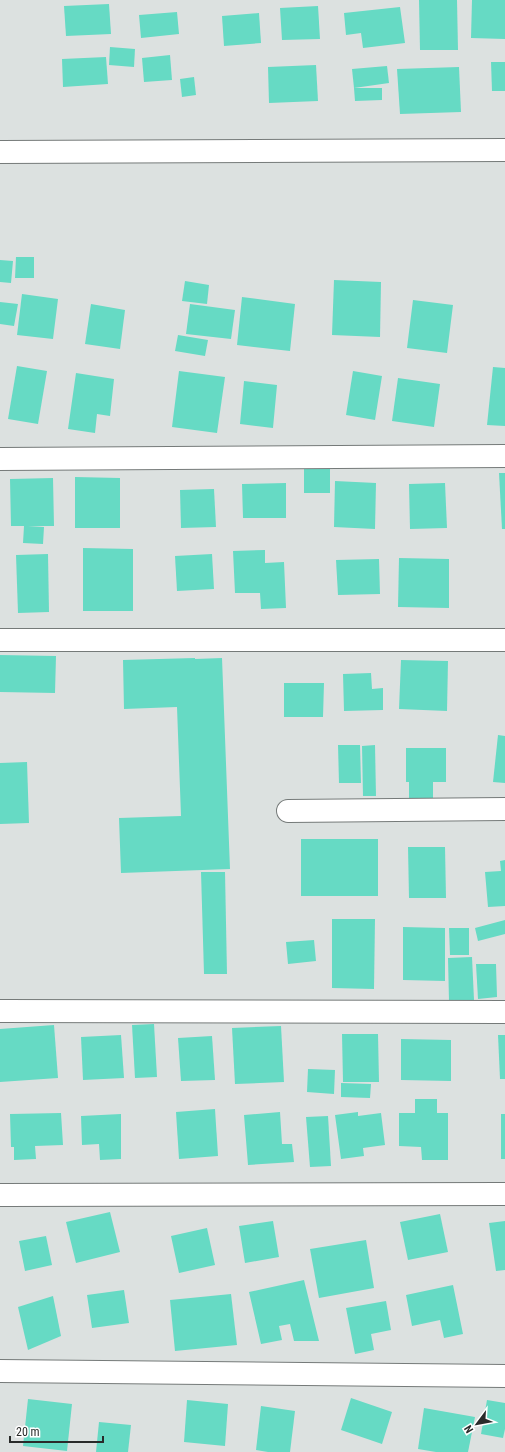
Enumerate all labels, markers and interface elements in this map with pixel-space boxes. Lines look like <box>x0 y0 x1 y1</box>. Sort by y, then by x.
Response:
north arrow <box>457 1404 497 1444</box>
scale bar <box>10 1418 103 1444</box>
text: N <box>462 1423 476 1435</box>
text: 20 m <box>16 1425 40 1439</box>

